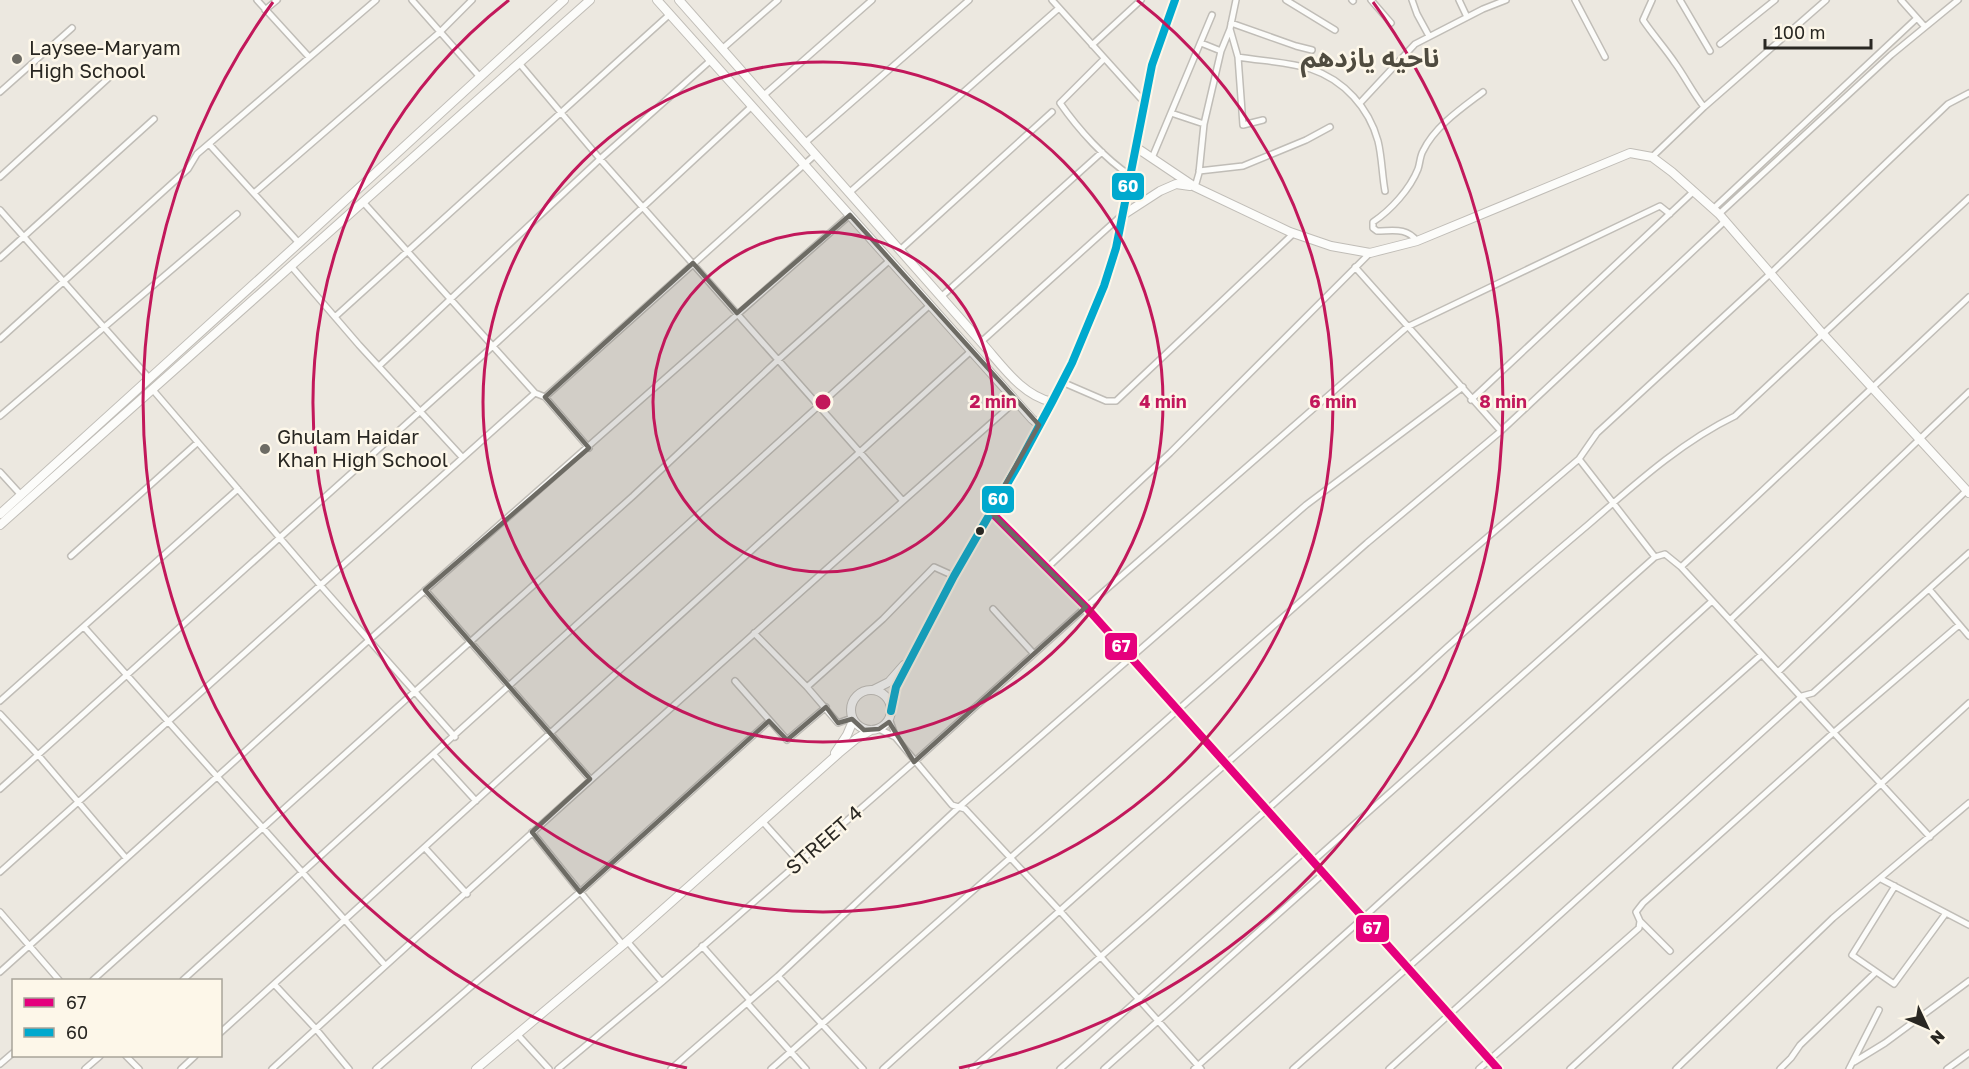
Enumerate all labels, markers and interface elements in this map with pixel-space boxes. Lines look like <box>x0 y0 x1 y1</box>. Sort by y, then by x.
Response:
scale bar <box>1765 12 1872 50</box>
text: 100 m <box>1774 21 1825 43</box>
place label: Laysee-Maryam High School <box>29 35 181 82</box>
district label: ناحیه یازدهم <box>1300 42 1440 78</box>
marker: Laysee-Maryam High School <box>10 52 24 66</box>
line badge: 60 <box>1111 172 1145 201</box>
text: 60 <box>1118 176 1138 196</box>
text: 2 min <box>969 390 1017 412</box>
text: 4 min <box>1139 390 1187 412</box>
text: 6 min <box>1309 390 1357 412</box>
text: 8 min <box>1479 390 1527 412</box>
centre of rings <box>813 392 833 412</box>
place label: Ghulam Haidar Khan High School <box>277 424 448 471</box>
marker: Ghulam Haidar Khan High School <box>258 442 272 456</box>
line badge: 60 <box>981 485 1015 514</box>
text: 60 <box>988 489 1008 509</box>
unlabelled marker <box>974 525 986 537</box>
line badge: 67 <box>1104 632 1138 661</box>
text: 67 <box>1112 636 1131 656</box>
street label: STREET 4 <box>780 800 866 879</box>
line badge: 67 <box>1355 914 1390 943</box>
text: 67 <box>1363 918 1382 938</box>
legend <box>12 979 222 1057</box>
text: 67 <box>66 991 86 1013</box>
north arrow <box>1897 997 1957 1057</box>
text: 60 <box>66 1021 88 1043</box>
text: N <box>1926 1026 1949 1049</box>

